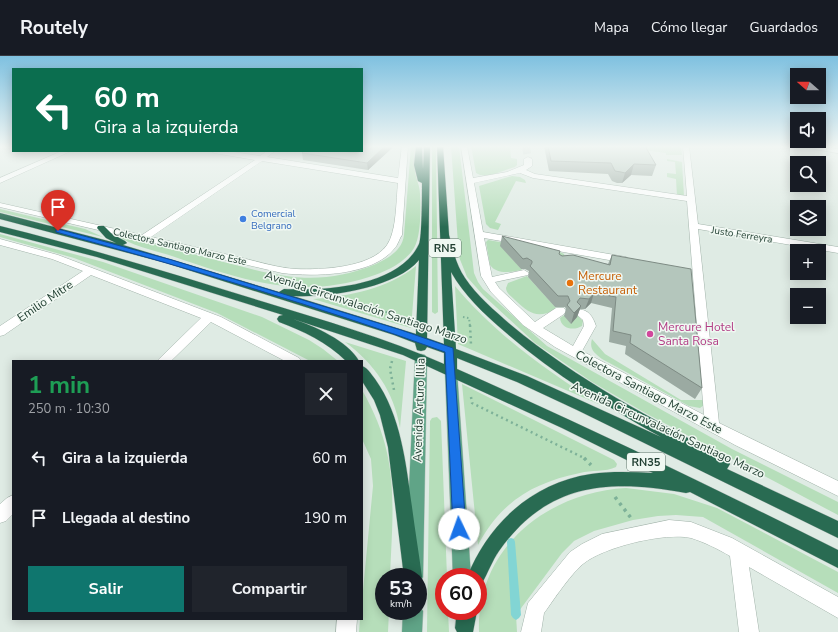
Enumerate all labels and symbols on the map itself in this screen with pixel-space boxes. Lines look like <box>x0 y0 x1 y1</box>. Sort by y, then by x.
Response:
north arrow <box>790 68 826 104</box>
pin <box>41 190 75 231</box>
place label: Comercial Belgrano <box>251 207 296 233</box>
marker: Comercial Belgrano <box>238 214 248 224</box>
street label: Justo Ferreyra <box>709 223 774 247</box>
street label: Colectora Santiago Marzo Este <box>112 225 248 269</box>
road number: RN5 <box>429 239 461 257</box>
street label: Avenida Circunvalación Santiago Marzo <box>263 267 470 347</box>
place label: Mercure Restaurant <box>578 268 638 298</box>
street label: Emilio Mitre <box>14 276 76 326</box>
marker: Mercure Restaurant <box>565 278 575 288</box>
place label: Mercure Hotel Santa Rosa <box>658 319 735 349</box>
marker: Mercure Hotel Santa Rosa <box>645 329 655 339</box>
street label: Colectora Santiago Marzo Este <box>573 346 725 438</box>
street label: Avenida Arturo Illia <box>409 357 429 463</box>
street label: Avenida Circunvalación Santiago Marzo <box>569 378 768 482</box>
road number: RN35 <box>627 453 665 471</box>
position arrow <box>438 508 480 550</box>
speed limit sign: 60 <box>435 568 487 620</box>

